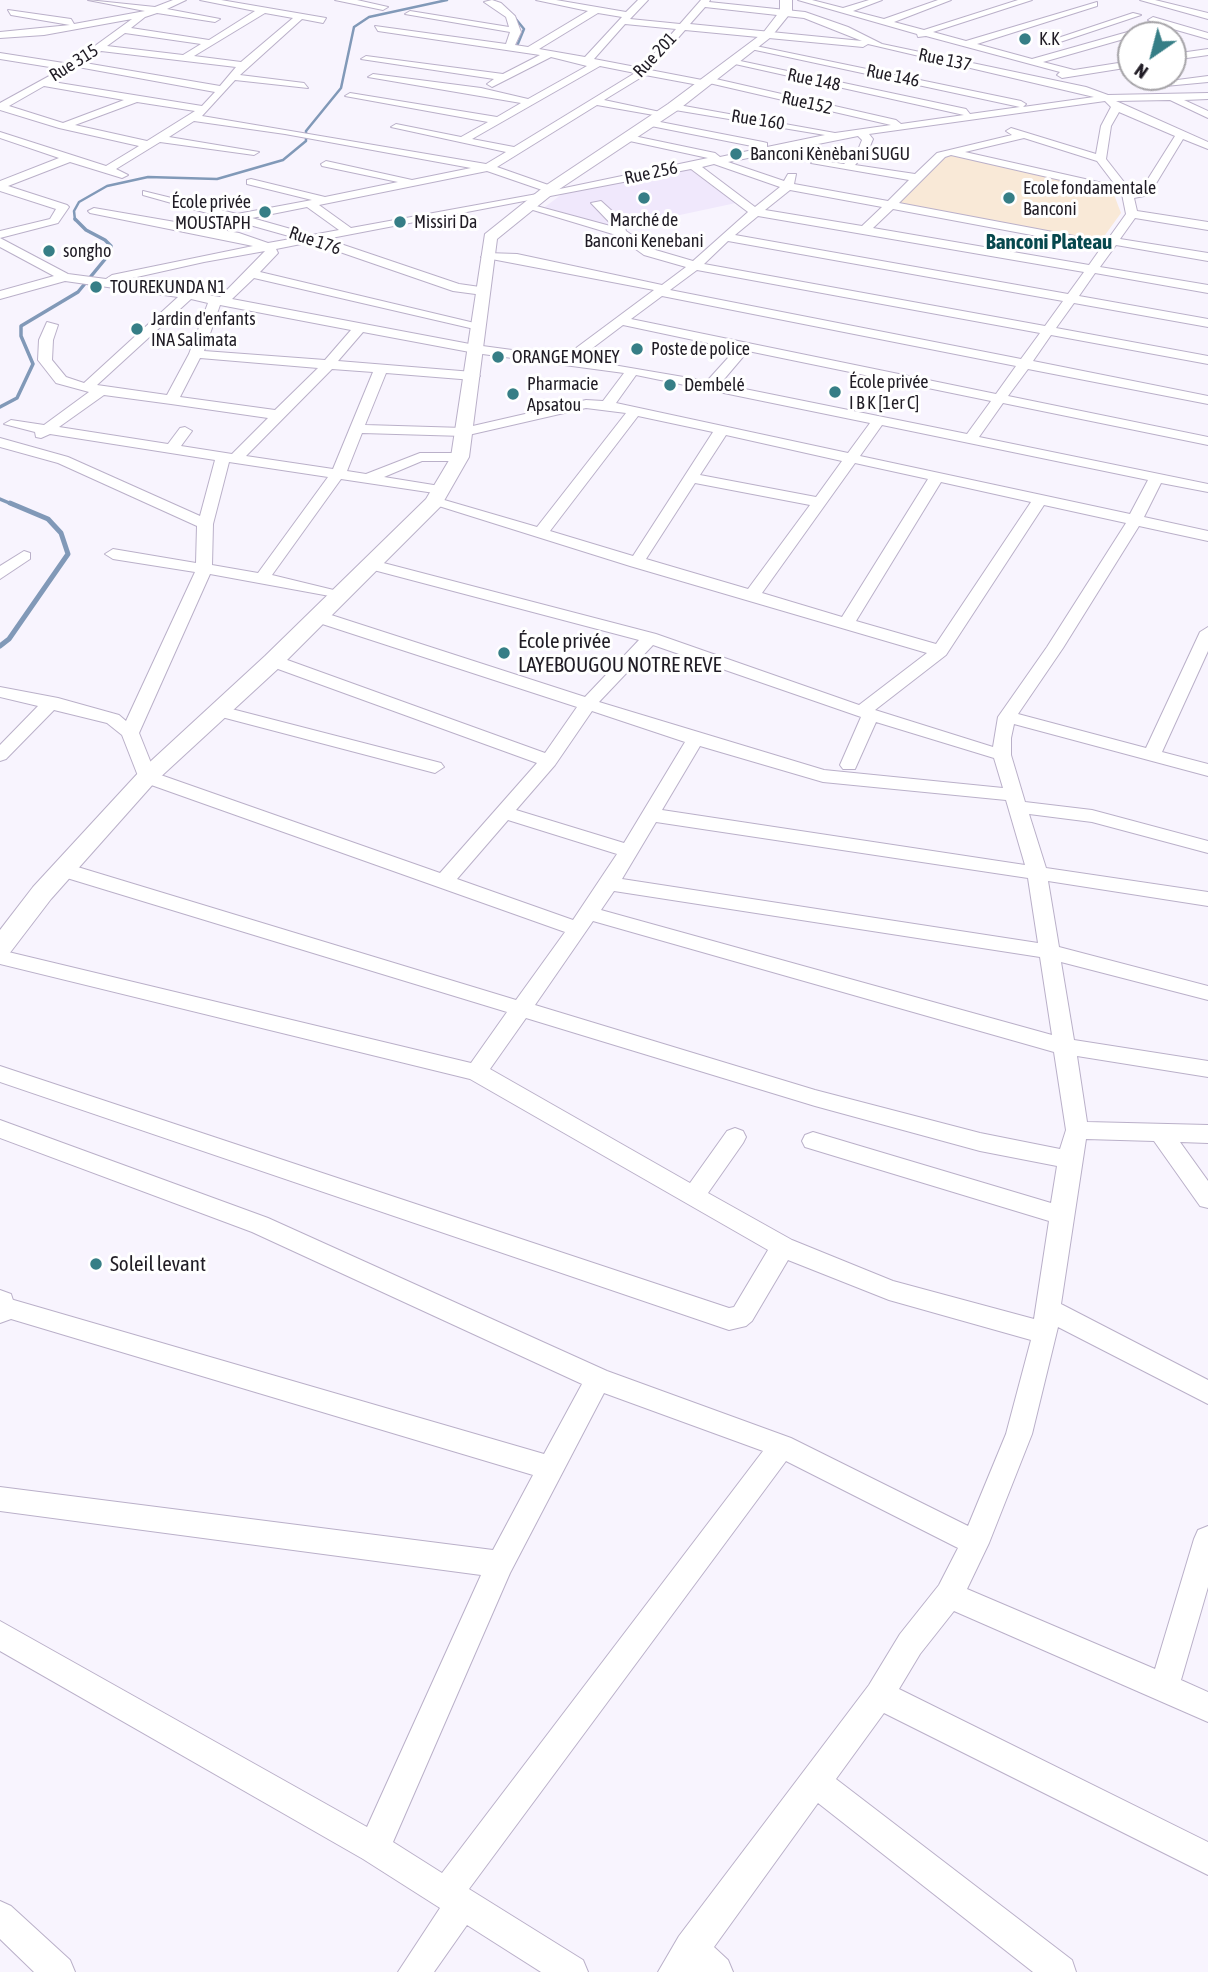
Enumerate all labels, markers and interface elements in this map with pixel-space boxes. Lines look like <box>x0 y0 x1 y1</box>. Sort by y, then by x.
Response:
north arrow <box>1117 21 1187 91</box>
street label: Rue 201 <box>629 28 681 82</box>
place label: K.K <box>1039 28 1060 50</box>
marker: K.K <box>1017 31 1033 47</box>
street label: Rue 315 <box>46 40 102 86</box>
street label: Rue 137 <box>916 44 974 76</box>
text: N <box>1130 59 1152 84</box>
street label: Rue 146 <box>864 60 922 92</box>
street label: Rue 148 <box>785 64 843 96</box>
street label: Rue152 <box>780 87 834 119</box>
street label: Rue 160 <box>730 105 786 135</box>
place label: Banconi Kènèbani SUGU <box>750 143 910 165</box>
marker: Banconi Kènèbani SUGU <box>728 146 744 162</box>
street label: Rue 256 <box>622 157 680 189</box>
place label: Ecole fondamentale Banconi <box>1023 177 1156 220</box>
marker: Marché de Banconi Kenebani <box>636 190 652 206</box>
marker: Ecole fondamentale Banconi <box>1001 190 1017 206</box>
place label: École privée MOUSTAPH <box>172 191 251 234</box>
marker: École privée MOUSTAPH <box>257 204 273 220</box>
place label: Marché de Banconi Kenebani <box>584 209 704 252</box>
place label: Missiri Da <box>414 211 477 233</box>
marker: Missiri Da <box>392 214 408 230</box>
street label: Rue 176 <box>286 222 344 260</box>
district label: Banconi Plateau <box>986 229 1112 255</box>
place label: songho <box>63 240 111 262</box>
marker: songho <box>41 243 57 259</box>
place label: TOUREKUNDA N1 <box>110 276 226 298</box>
marker: TOUREKUNDA N1 <box>88 279 104 295</box>
place label: Jardin d'enfants INA Salimata <box>151 308 256 350</box>
marker: Jardin d'enfants INA Salimata <box>129 321 145 337</box>
place label: Poste de police <box>651 338 750 360</box>
marker: Poste de police <box>629 341 645 357</box>
place label: ORANGE MONEY <box>512 346 619 368</box>
marker: ORANGE MONEY <box>490 349 506 365</box>
place label: École privée I B K [1er C] <box>849 371 928 414</box>
place label: Pharmacie Apsatou <box>527 373 599 416</box>
place label: Dembelé <box>684 374 745 396</box>
marker: Dembelé <box>662 377 678 393</box>
marker: École privée I B K [1er C] <box>827 384 843 400</box>
marker: Pharmacie Apsatou <box>505 386 521 402</box>
place label: École privée LAYEBOUGOU NOTRE REVE <box>518 628 721 678</box>
marker: École privée LAYEBOUGOU NOTRE REVE <box>496 645 512 661</box>
place label: Soleil levant <box>110 1251 206 1277</box>
marker: Soleil levant <box>88 1256 104 1272</box>

